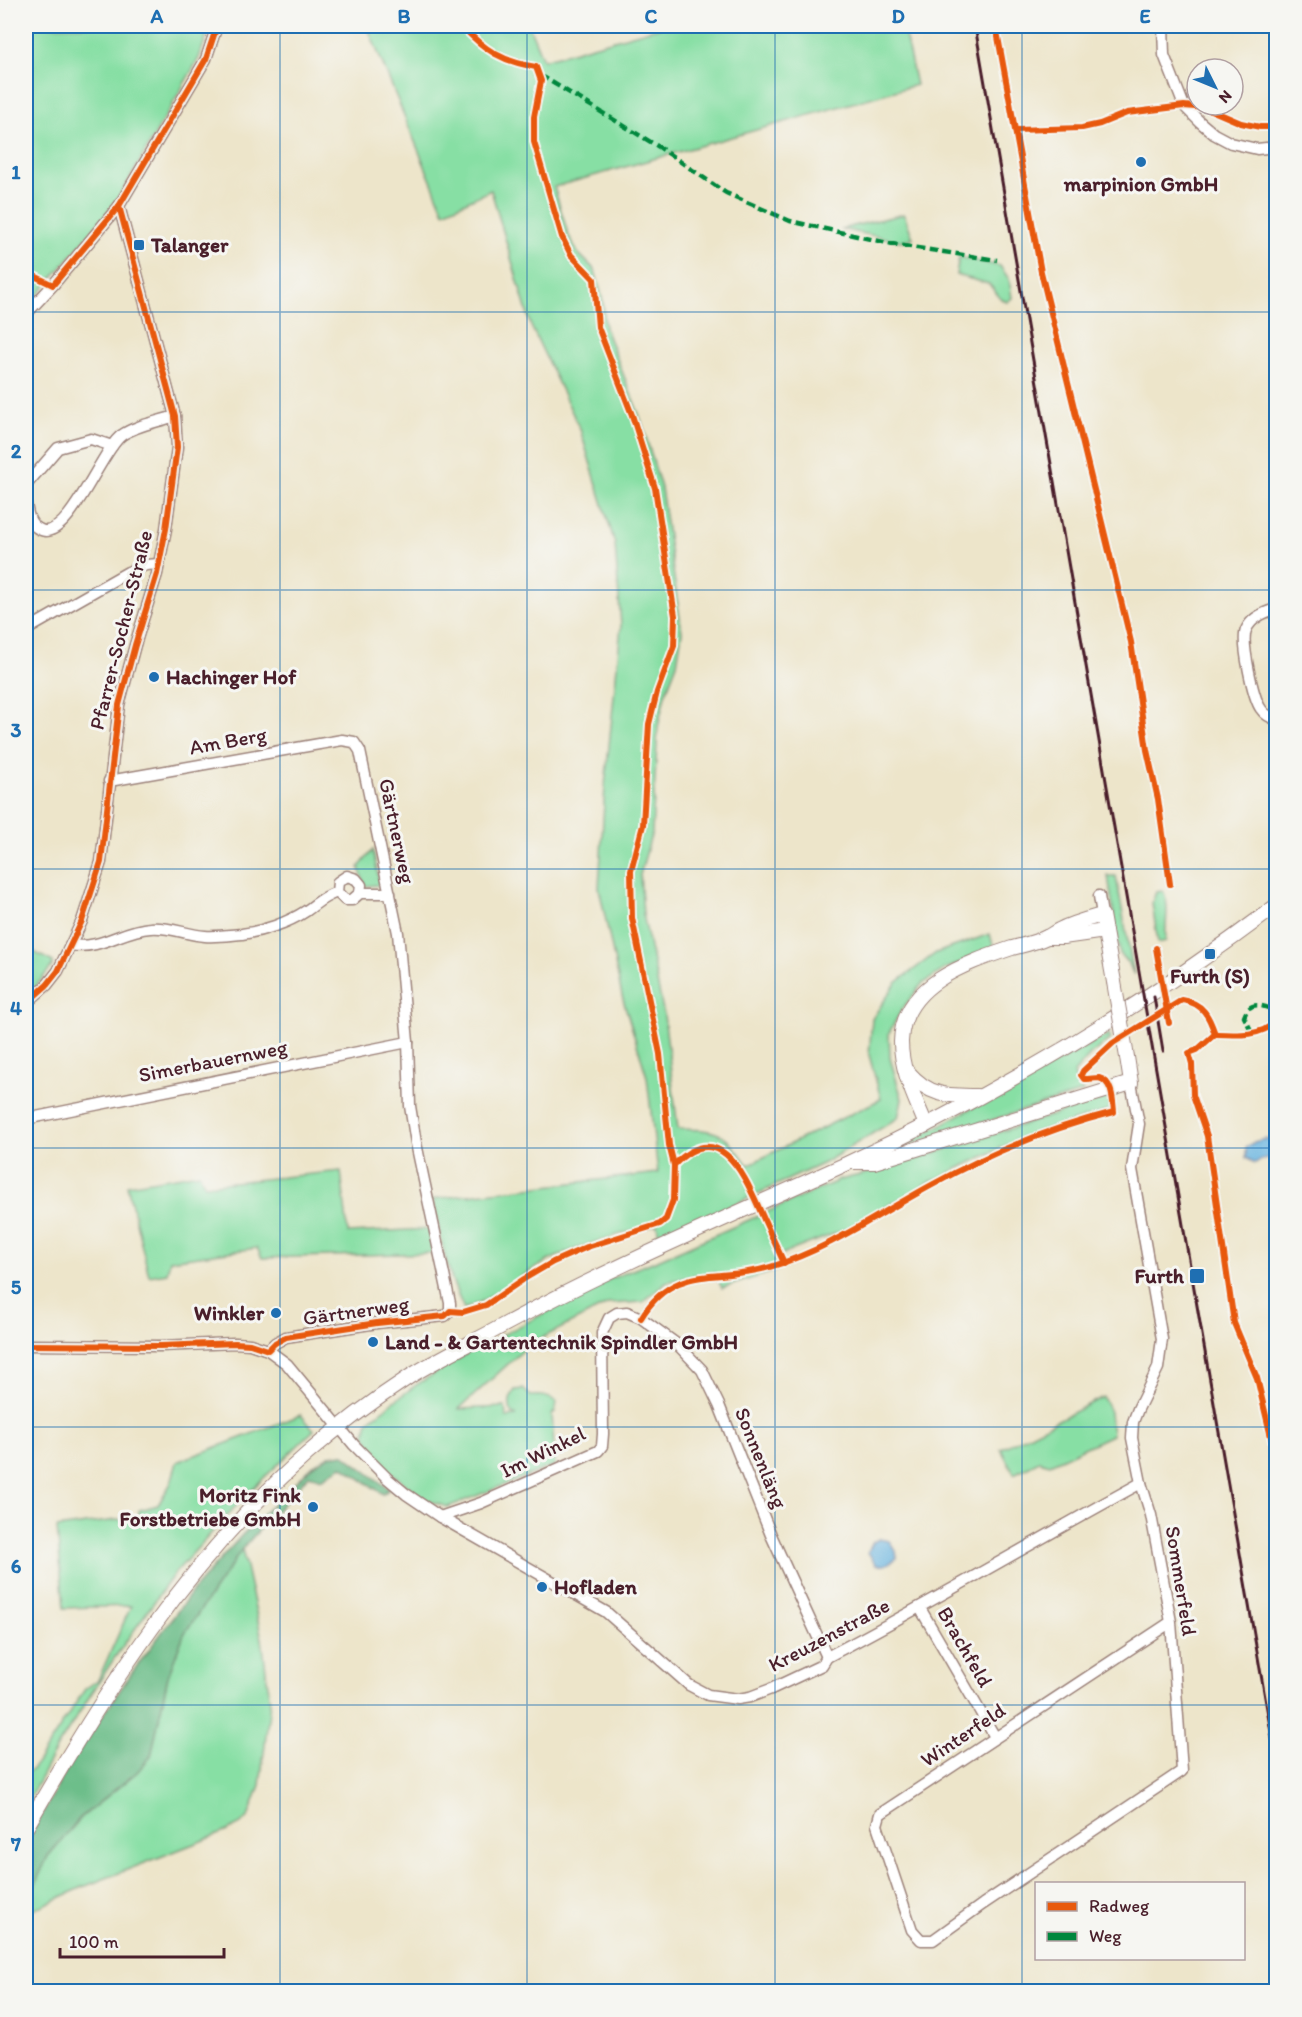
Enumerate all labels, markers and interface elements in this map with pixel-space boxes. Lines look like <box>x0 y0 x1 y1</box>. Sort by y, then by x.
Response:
text: A <box>150 4 164 28</box>
text: B <box>398 4 411 28</box>
text: C <box>645 4 658 28</box>
text: D <box>891 4 905 28</box>
text: E <box>1139 4 1151 28</box>
north arrow <box>1185 57 1245 117</box>
text: N <box>1215 86 1236 107</box>
marker: marpinion GmbH <box>1134 155 1148 169</box>
text: 1 <box>11 160 21 184</box>
place label: marpinion GmbH <box>1063 171 1218 197</box>
place label: Talanger <box>150 232 229 258</box>
marker: Talanger <box>132 238 146 252</box>
text: 2 <box>11 439 22 463</box>
street label: Pfarrer-Socher-Straße <box>84 528 157 732</box>
place label: Hachinger Hof <box>166 664 297 690</box>
marker: Hachinger Hof <box>147 670 161 684</box>
text: 3 <box>11 718 22 742</box>
street label: Am Berg <box>187 721 269 760</box>
street label: Gärtnerweg <box>374 776 421 886</box>
marker: Furth (S) <box>1203 947 1217 961</box>
place label: Furth (S) <box>1170 963 1250 989</box>
text: 4 <box>10 996 22 1020</box>
street label: Simerbauernweg <box>136 1034 290 1087</box>
place label: Furth <box>1134 1263 1185 1288</box>
marker: Furth <box>1188 1267 1206 1285</box>
text: 5 <box>11 1275 22 1299</box>
street label: Gärtnerweg <box>301 1291 411 1330</box>
place label: Winkler <box>194 1300 265 1325</box>
marker: Winkler <box>269 1306 283 1320</box>
place label: Land - & Gartentechnik Spindler GmbH <box>385 1329 738 1355</box>
marker: Land - & Gartentechnik Spindler GmbH <box>366 1335 380 1349</box>
street label: Sonnenläng <box>730 1404 793 1512</box>
street label: Im Winkel <box>496 1420 589 1483</box>
place label: Moritz Fink Forstbetriebe GmbH <box>120 1482 301 1531</box>
marker: Moritz Fink Forstbetriebe GmbH <box>306 1500 320 1514</box>
street label: Sommerfeld <box>1160 1524 1203 1638</box>
text: 6 <box>11 1554 22 1578</box>
place label: Hofladen <box>554 1574 637 1599</box>
marker: Hofladen <box>535 1580 549 1594</box>
street label: Kreuzenstraße <box>764 1592 894 1677</box>
street label: Brachfeld <box>932 1602 999 1692</box>
street label: Winterfeld <box>916 1697 1010 1772</box>
text: 7 <box>10 1832 21 1856</box>
legend <box>1035 1882 1245 1960</box>
text: Radweg <box>1089 1895 1150 1917</box>
scale bar <box>60 1921 224 1959</box>
text: Weg <box>1089 1925 1122 1947</box>
text: 100 m <box>69 1931 119 1953</box>

